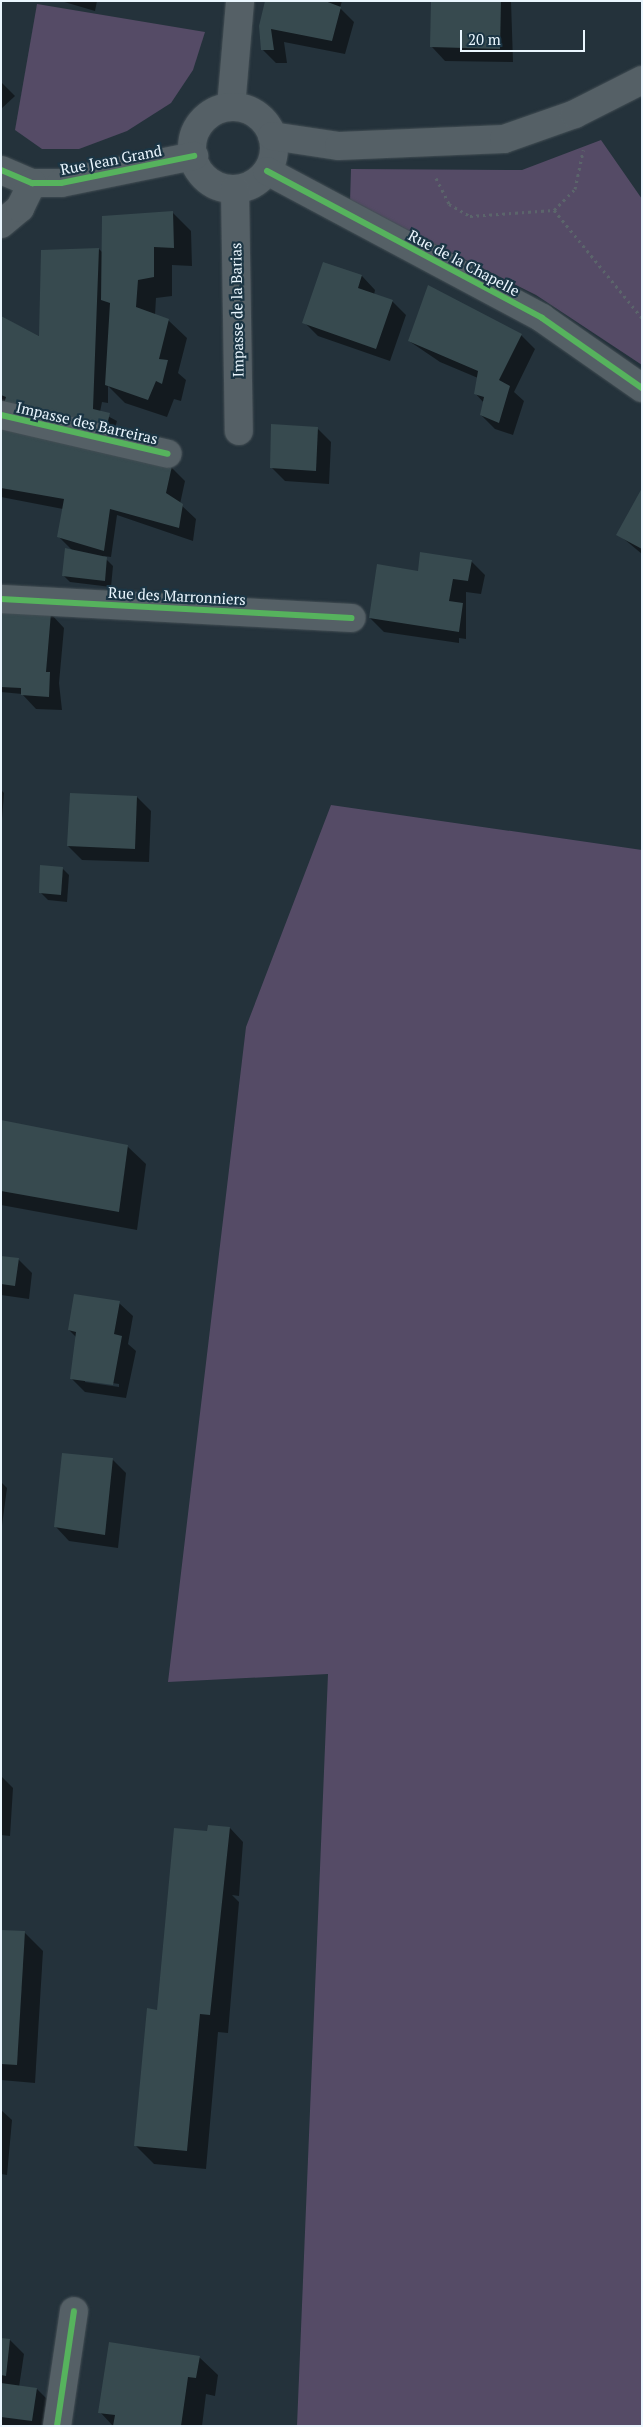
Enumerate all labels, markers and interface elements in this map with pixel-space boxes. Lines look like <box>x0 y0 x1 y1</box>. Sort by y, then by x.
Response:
scale bar <box>463 20 588 52</box>
text: 20 m <box>468 29 501 49</box>
street label: Rue Jean Grand <box>59 141 163 179</box>
street label: Rue de la Chapelle <box>405 226 523 300</box>
street label: Impasse de la Barias <box>227 242 247 378</box>
street label: Impasse des Barreiras <box>14 398 160 448</box>
street label: Rue des Marronniers <box>108 583 246 609</box>

